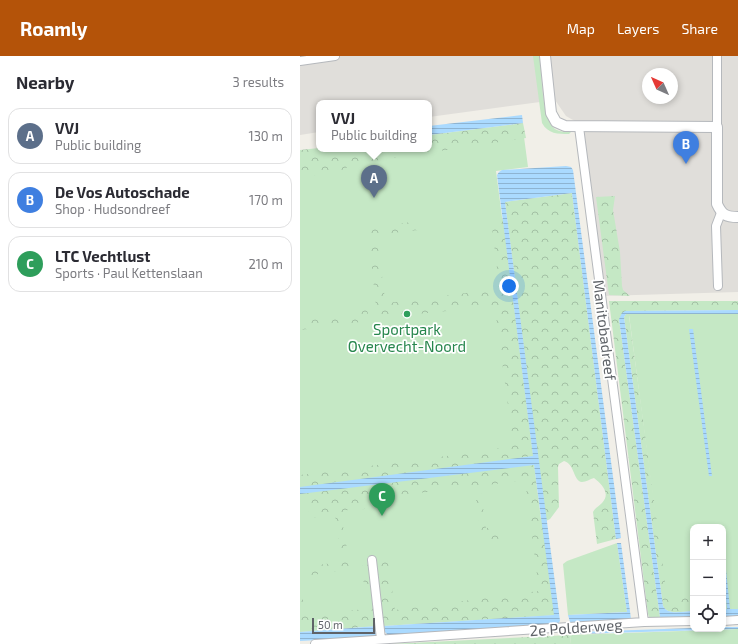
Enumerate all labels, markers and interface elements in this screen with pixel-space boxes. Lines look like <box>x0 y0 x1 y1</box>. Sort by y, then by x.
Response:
text: Roamly <box>20 17 87 40</box>
text: Map <box>567 20 595 37</box>
text: Layers <box>617 20 659 37</box>
text: Share <box>681 20 718 37</box>
north arrow <box>642 68 678 104</box>
text: Nearby <box>16 72 74 92</box>
text: 3 results <box>233 74 284 90</box>
popup <box>316 100 432 152</box>
text: VVJ <box>331 109 355 127</box>
text: VVJ <box>55 119 79 137</box>
text: Public building <box>331 127 417 143</box>
text: A <box>26 128 34 144</box>
text: 130 m <box>248 128 283 144</box>
pin: B <box>673 131 699 164</box>
text: Public building <box>55 137 141 153</box>
pin: A <box>361 165 387 198</box>
text: De Vos Autoschade <box>55 183 190 201</box>
text: B <box>26 192 34 208</box>
text: 170 m <box>249 192 283 208</box>
text: Shop · Hudsondreef <box>55 201 170 217</box>
text: LTC Vechtlust <box>55 247 150 265</box>
text: C <box>26 256 34 272</box>
text: 210 m <box>248 256 283 272</box>
text: Sports · Paul Kettenslaan <box>55 265 203 281</box>
your location <box>499 276 519 296</box>
street label: Manitobadreef <box>590 279 620 382</box>
marker: Sportpark Overvecht-Noord <box>402 309 412 319</box>
place label: Sportpark Overvecht-Noord <box>348 320 466 355</box>
pin: C <box>369 483 395 516</box>
map controls <box>690 524 726 632</box>
button: + <box>690 524 726 560</box>
button: − <box>690 560 726 596</box>
button: locate <box>690 596 726 632</box>
street label: 2e Polderweg <box>529 615 624 639</box>
scale bar <box>312 616 375 635</box>
text: 50 m <box>318 618 343 631</box>

